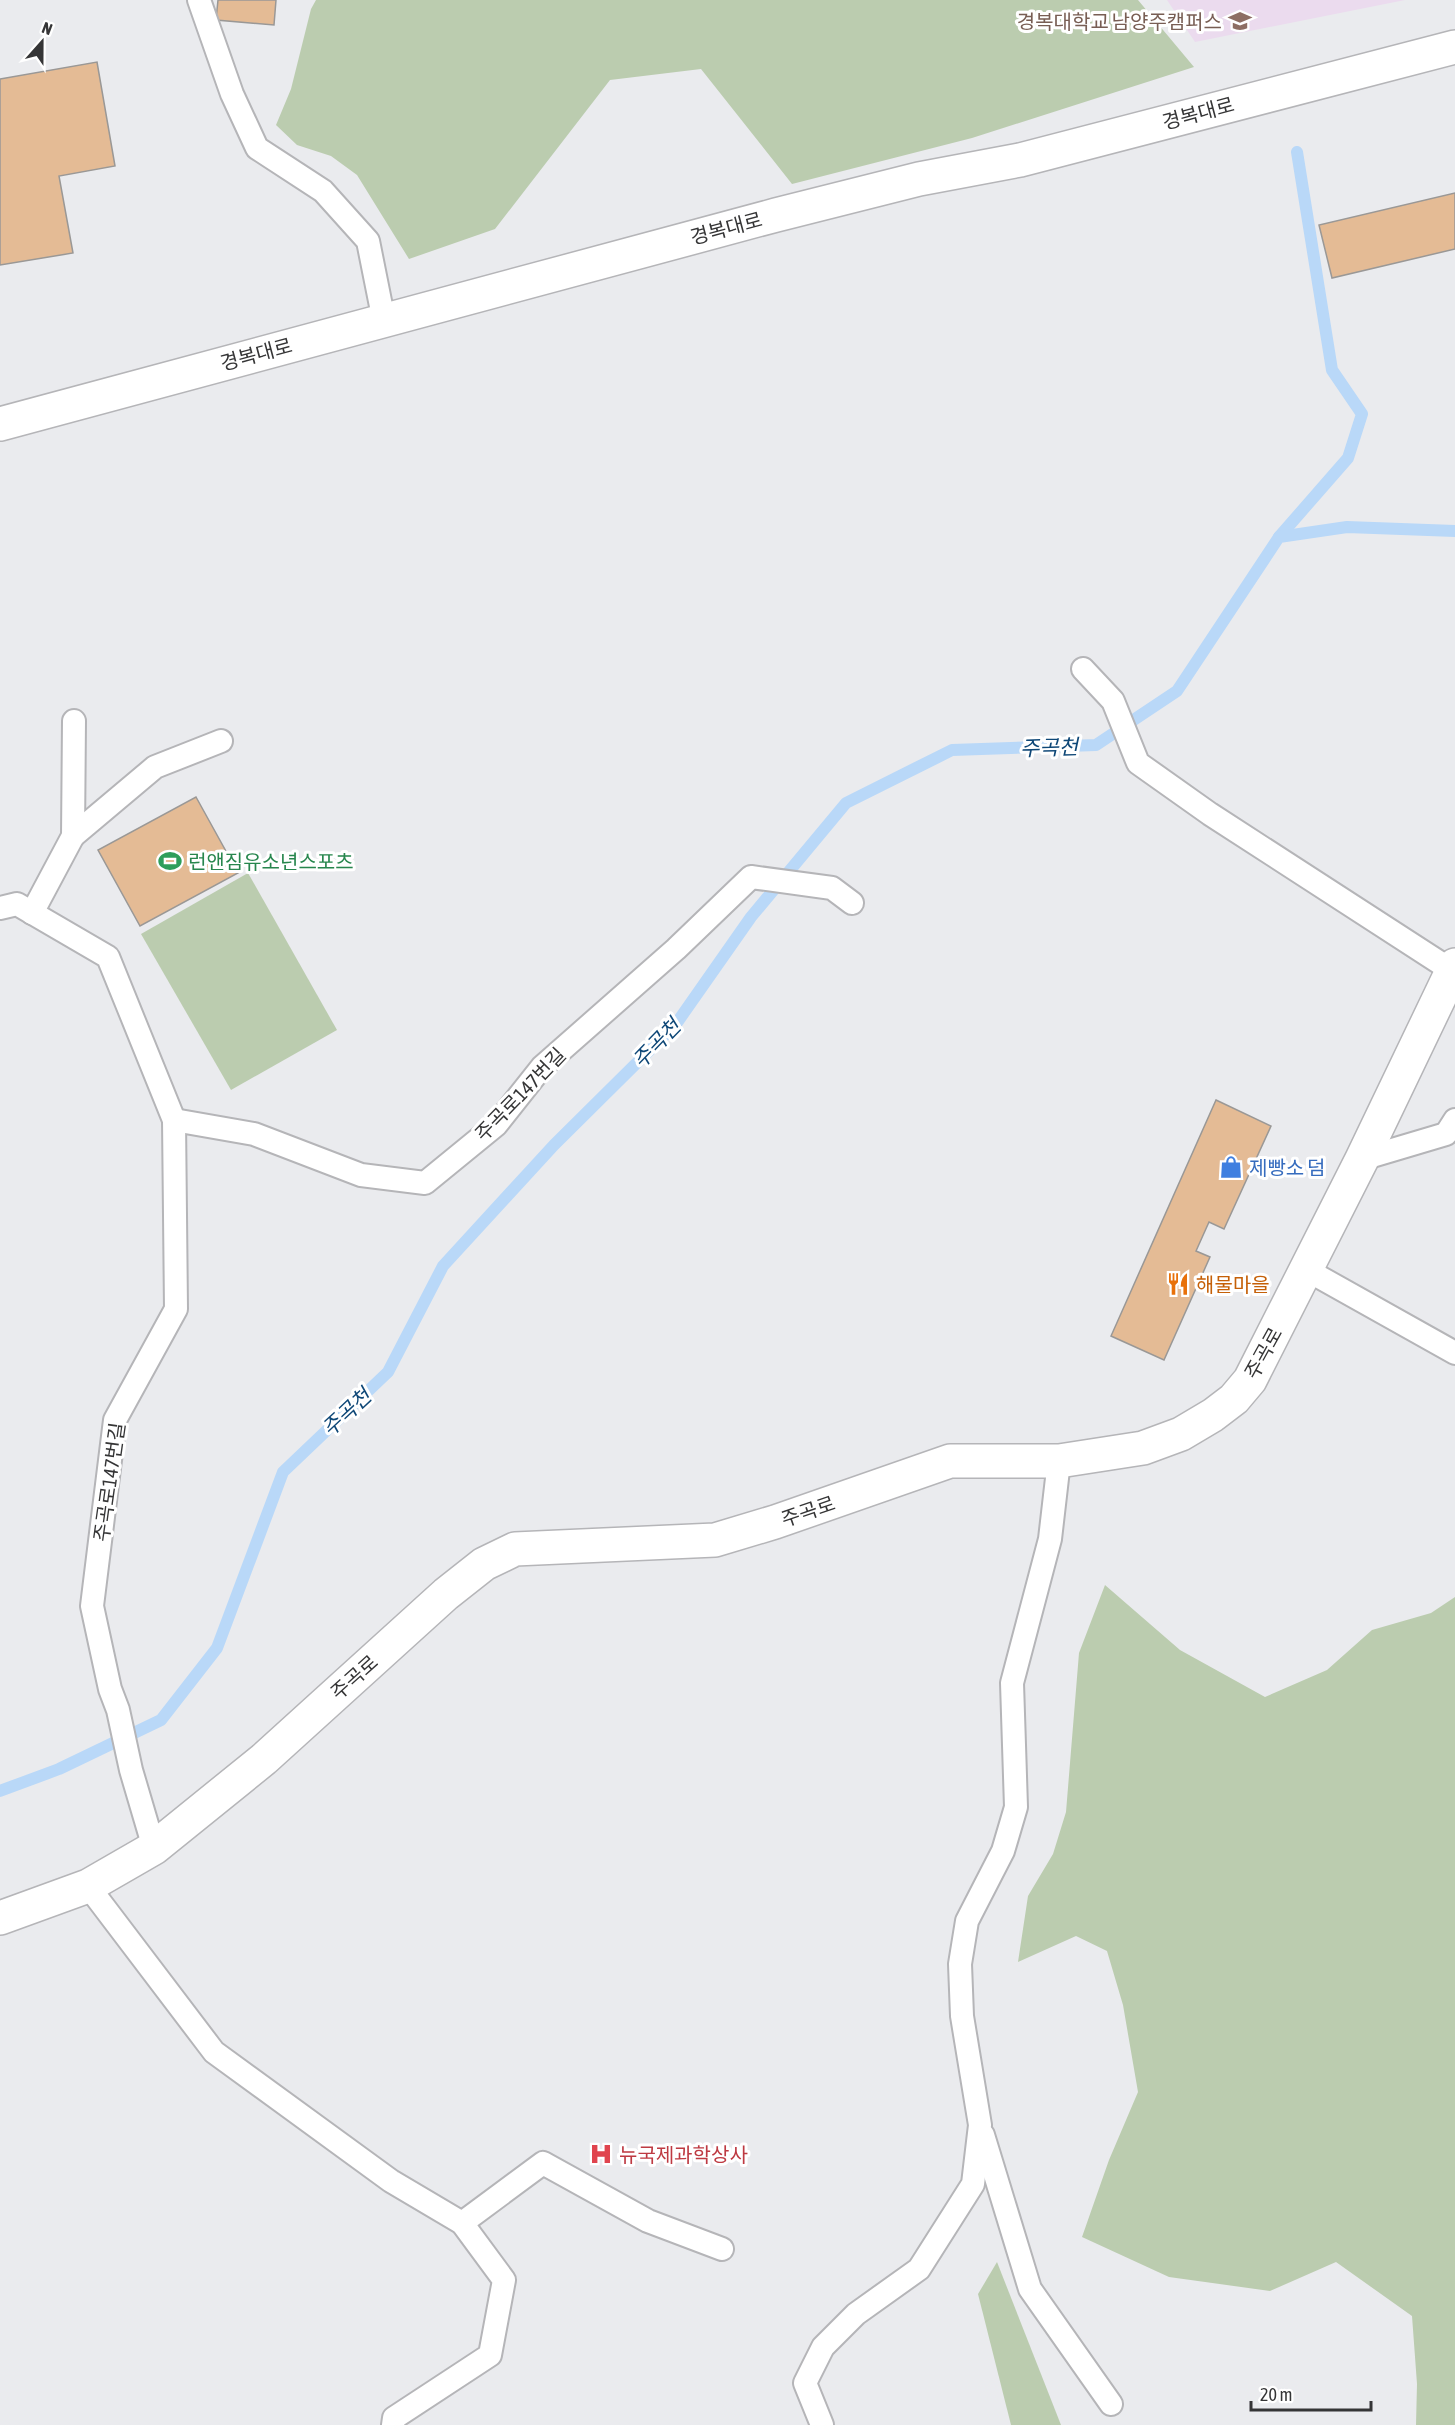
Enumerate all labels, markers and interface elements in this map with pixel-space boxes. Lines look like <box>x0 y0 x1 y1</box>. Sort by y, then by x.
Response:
school or university icon: 경복대학교 남양주캠퍼스 <box>1227 8 1253 34</box>
place label: 경복대학교 남양주캠퍼스 <box>1017 10 1222 33</box>
north arrow <box>12 12 72 72</box>
text: N <box>40 18 55 38</box>
street label: 경복대로 <box>1159 92 1237 134</box>
street label: 경복대로 <box>687 207 765 249</box>
street label: 경복대로 <box>217 333 295 375</box>
water label: 주곡천 <box>1020 734 1081 760</box>
sports icon: 런앤짐유소년스포츠 <box>157 848 183 874</box>
place label: 런앤짐유소년스포츠 <box>188 850 354 873</box>
water label: 주곡천 <box>627 1012 687 1072</box>
street label: 주곡로147번길 <box>470 1043 570 1145</box>
shop icon: 제빵소 덤 <box>1218 1154 1244 1180</box>
place label: 제빵소 덤 <box>1249 1156 1325 1179</box>
restaurant icon: 해물마을 <box>1165 1271 1191 1297</box>
place label: 해물마을 <box>1196 1273 1270 1296</box>
street label: 주곡로 <box>1240 1323 1286 1383</box>
water label: 주곡천 <box>317 1382 377 1441</box>
street label: 주곡로147번길 <box>89 1421 129 1543</box>
street label: 주곡로 <box>778 1491 838 1531</box>
street label: 주곡로 <box>326 1650 382 1704</box>
hospital icon: 뉴국제과학상사 <box>588 2141 614 2167</box>
place label: 뉴국제과학상사 <box>619 2143 748 2166</box>
scale bar <box>1251 2374 1371 2412</box>
text: 20 m <box>1260 2384 1292 2405</box>

